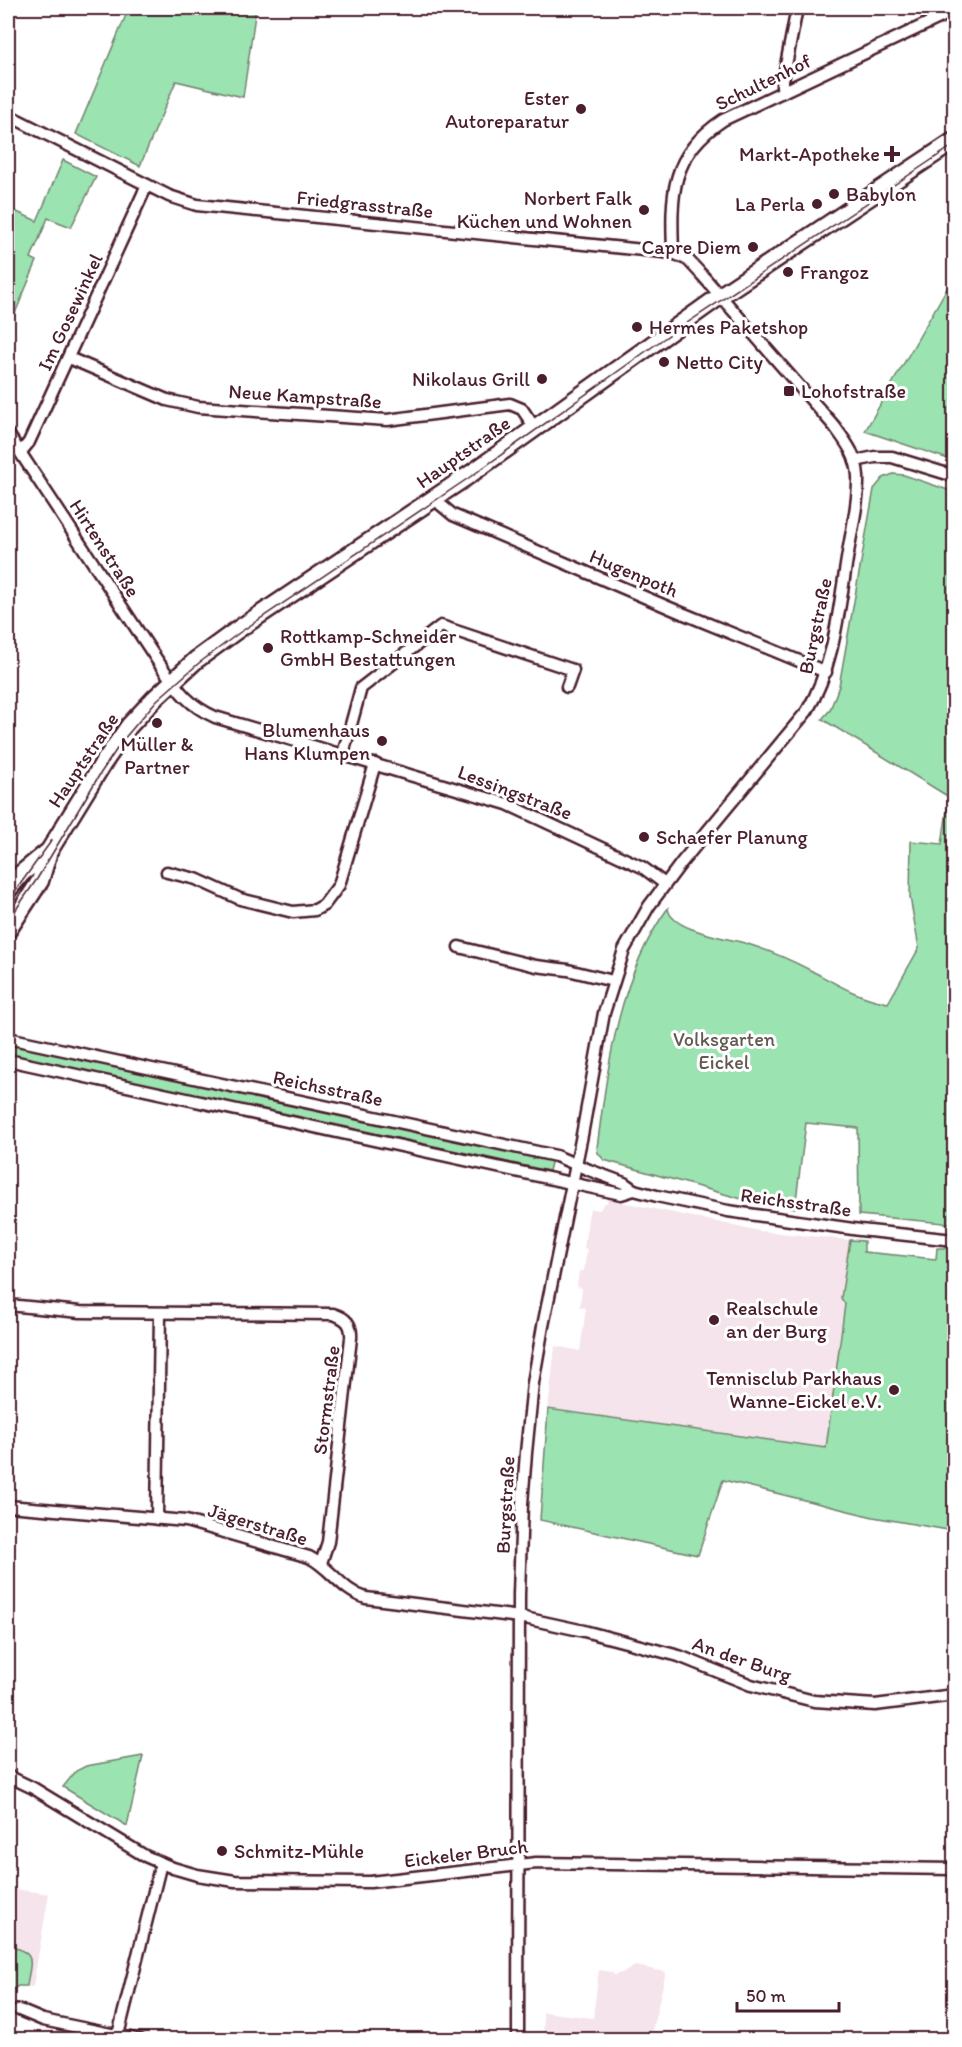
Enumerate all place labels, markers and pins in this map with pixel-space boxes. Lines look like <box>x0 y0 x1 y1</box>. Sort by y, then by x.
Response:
place label: Ester Autoreparatur <box>445 86 569 133</box>
marker: Ester Autoreparatur <box>574 102 588 116</box>
place label: Markt-Apotheke <box>739 142 880 166</box>
marker: Markt-Apotheke <box>885 147 899 161</box>
place label: Babylon <box>846 182 916 206</box>
place label: Norbert Falk Küchen und Wohnen <box>457 186 633 233</box>
marker: Babylon <box>827 187 841 201</box>
place label: La Perla <box>735 192 806 216</box>
marker: La Perla <box>810 197 824 211</box>
marker: Norbert Falk Küchen und Wohnen <box>637 203 651 217</box>
place label: Capre Diem <box>641 235 741 259</box>
marker: Capre Diem <box>746 240 760 254</box>
place label: Frangoz <box>800 260 870 284</box>
marker: Frangoz <box>781 265 795 279</box>
place label: Hermes Paketshop <box>649 315 808 339</box>
marker: Hermes Paketshop <box>630 320 644 334</box>
place label: Netto City <box>676 350 763 374</box>
marker: Netto City <box>657 355 671 369</box>
place label: Nikolaus Grill <box>412 367 530 391</box>
marker: Nikolaus Grill <box>535 372 549 386</box>
place label: Lohofstraße <box>801 379 906 403</box>
marker: Lohofstraße <box>782 384 796 398</box>
place label: Rottkamp-Schneider GmbH Bestattungen <box>280 624 457 671</box>
marker: Rottkamp-Schneider GmbH Bestattungen <box>261 641 275 655</box>
marker: Müller & Partner <box>150 716 164 730</box>
place label: Blumenhaus Hans Klumpen <box>244 718 370 765</box>
place label: Müller & Partner <box>121 732 194 779</box>
marker: Blumenhaus Hans Klumpen <box>375 734 389 748</box>
place label: Schaefer Planung <box>656 825 808 849</box>
marker: Schaefer Planung <box>637 830 651 844</box>
place label: Realschule an der Burg <box>726 1296 828 1343</box>
marker: Realschule an der Burg <box>707 1313 721 1327</box>
place label: Tennisclub Parkhaus Wanne-Eickel e.V. <box>706 1366 882 1413</box>
marker: Tennisclub Parkhaus Wanne-Eickel e.V. <box>887 1383 901 1397</box>
place label: Schmitz-Mühle <box>234 1839 364 1863</box>
marker: Schmitz-Mühle <box>215 1844 229 1858</box>

